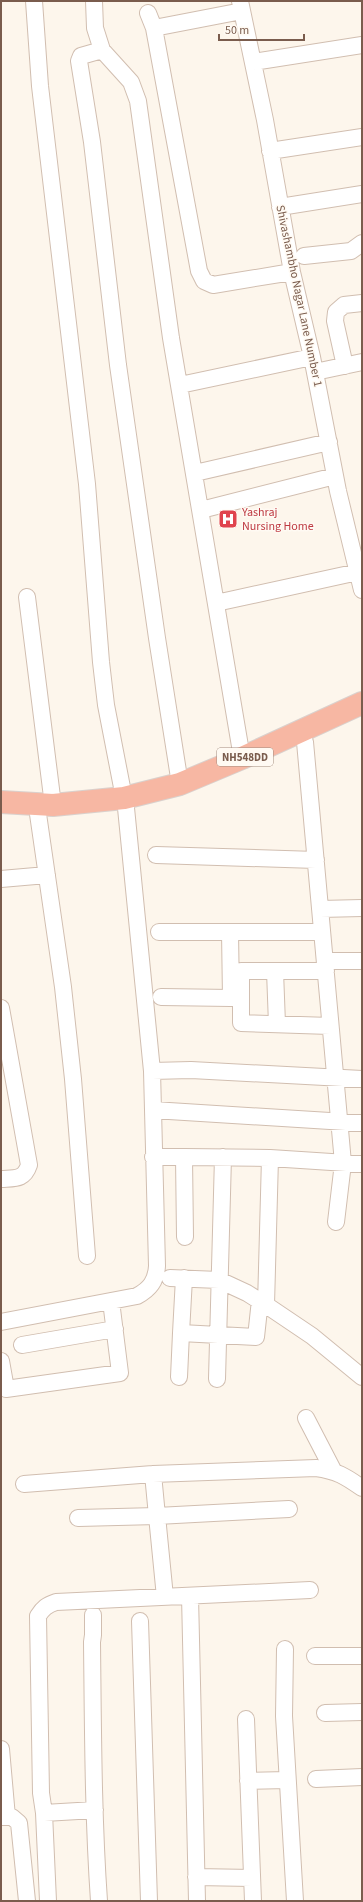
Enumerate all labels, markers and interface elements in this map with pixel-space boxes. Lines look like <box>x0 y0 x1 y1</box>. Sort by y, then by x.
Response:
scale bar <box>219 16 304 42</box>
text: 50 m <box>225 22 249 39</box>
street label: Shivashambho Nagar Lane Number 1 <box>271 204 327 388</box>
place label: Yashraj Nursing Home <box>241 504 314 535</box>
hospital icon: Yashraj Nursing Home <box>217 508 239 530</box>
road number: NH548DD <box>217 748 273 766</box>

